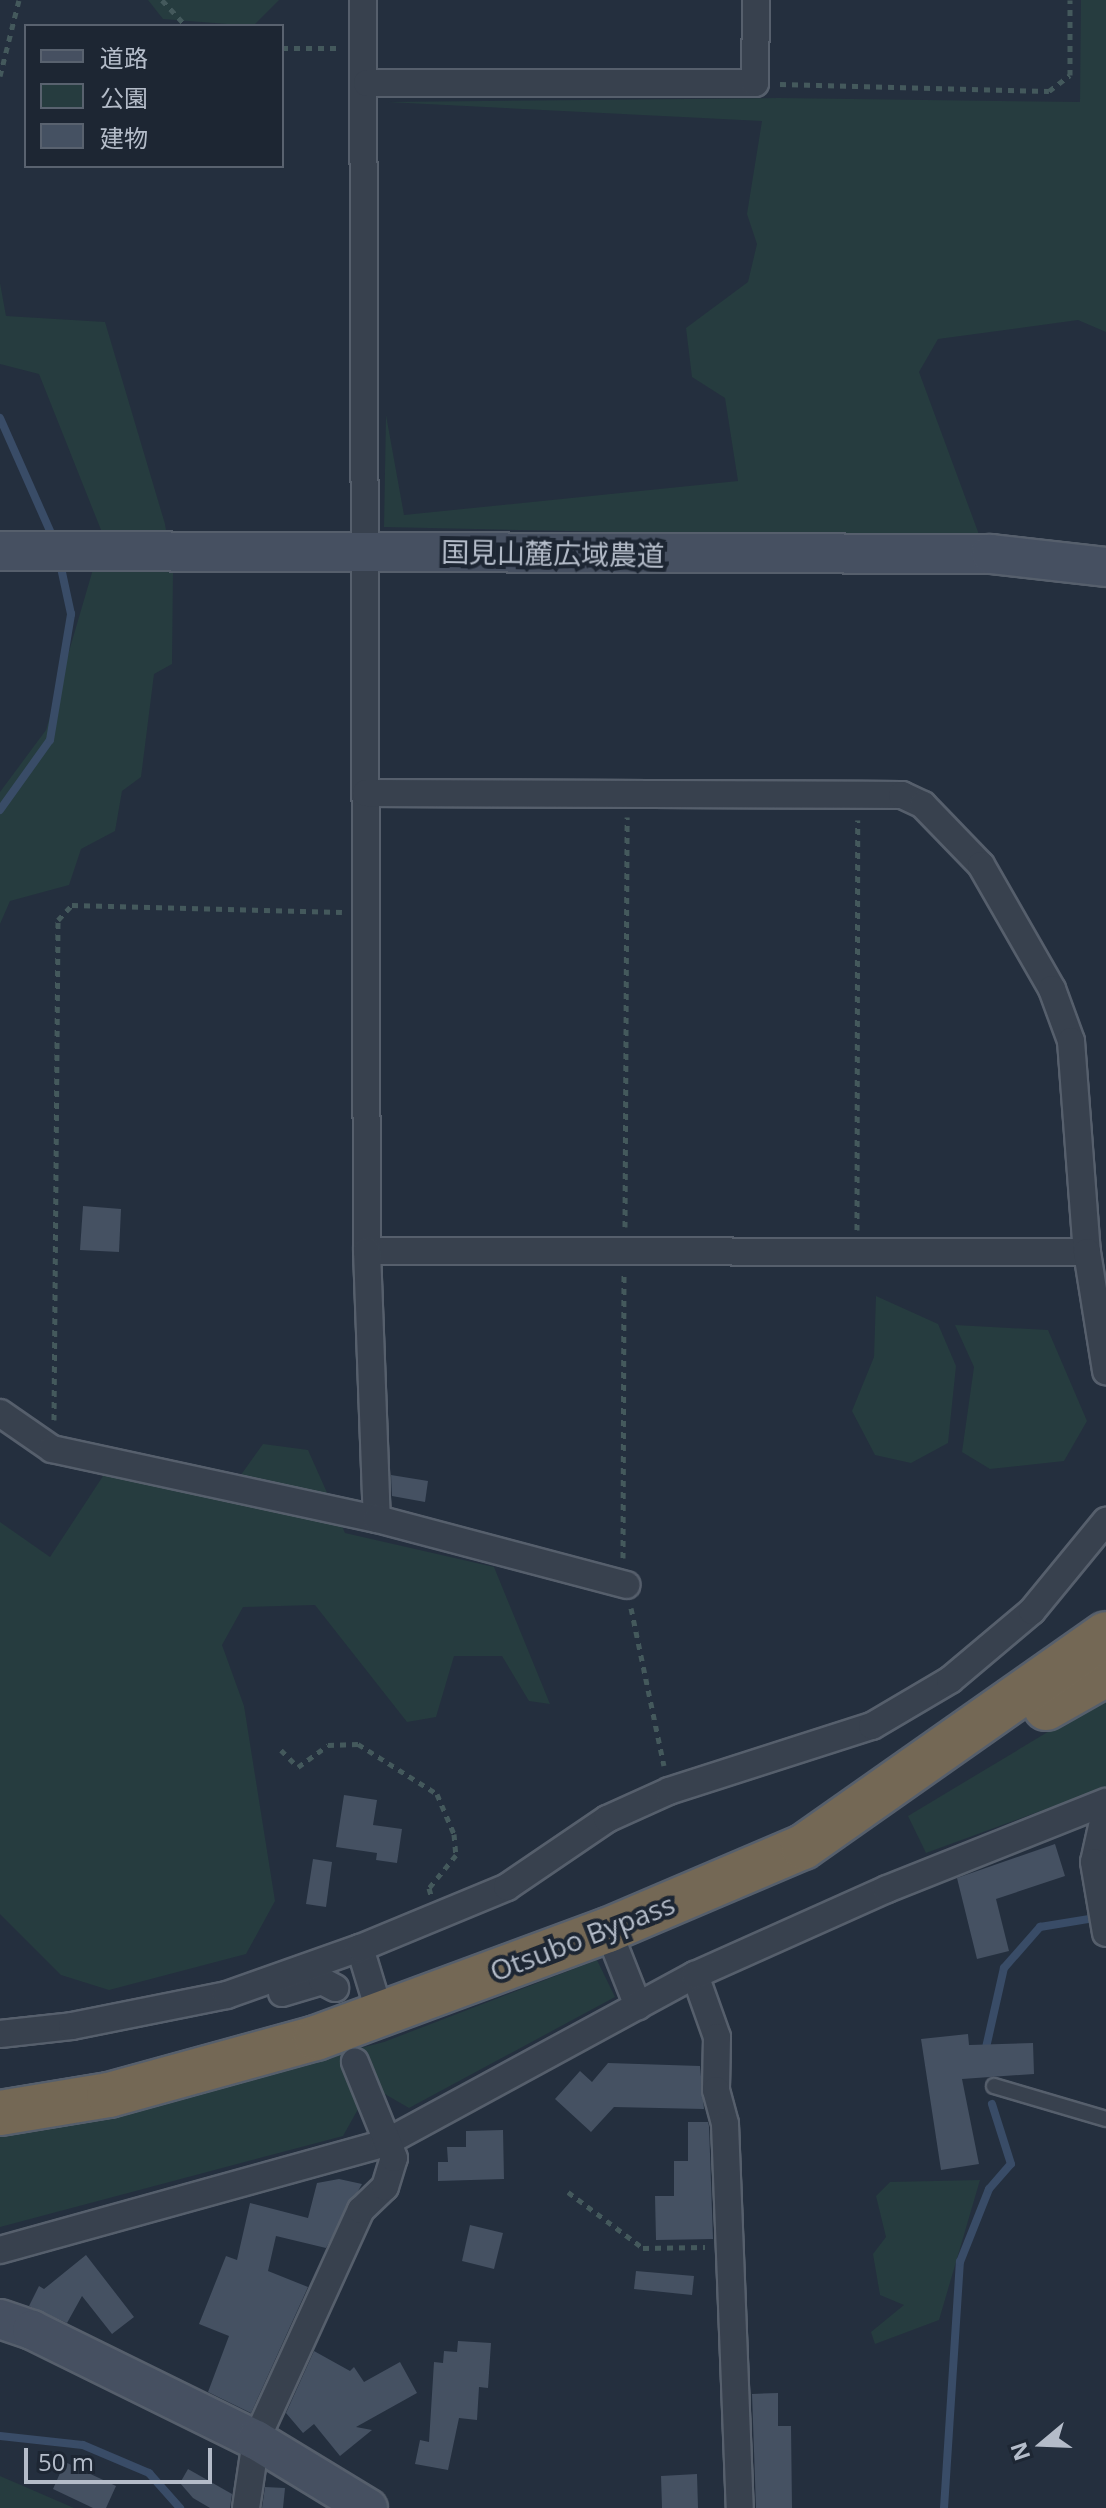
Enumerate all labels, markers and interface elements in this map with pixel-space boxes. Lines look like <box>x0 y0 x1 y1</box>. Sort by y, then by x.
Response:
legend <box>24 24 284 168</box>
text: 道路 <box>100 41 148 74</box>
text: 公園 <box>100 81 148 114</box>
text: 建物 <box>100 121 148 154</box>
street label: 国見山麓広域農道 <box>441 534 665 572</box>
street label: Otsubo Bypass <box>485 1886 679 1988</box>
north arrow <box>1002 2404 1082 2484</box>
scale bar <box>28 2432 216 2482</box>
text: N <box>1002 2438 1036 2465</box>
text: 50 m <box>38 2445 94 2478</box>

